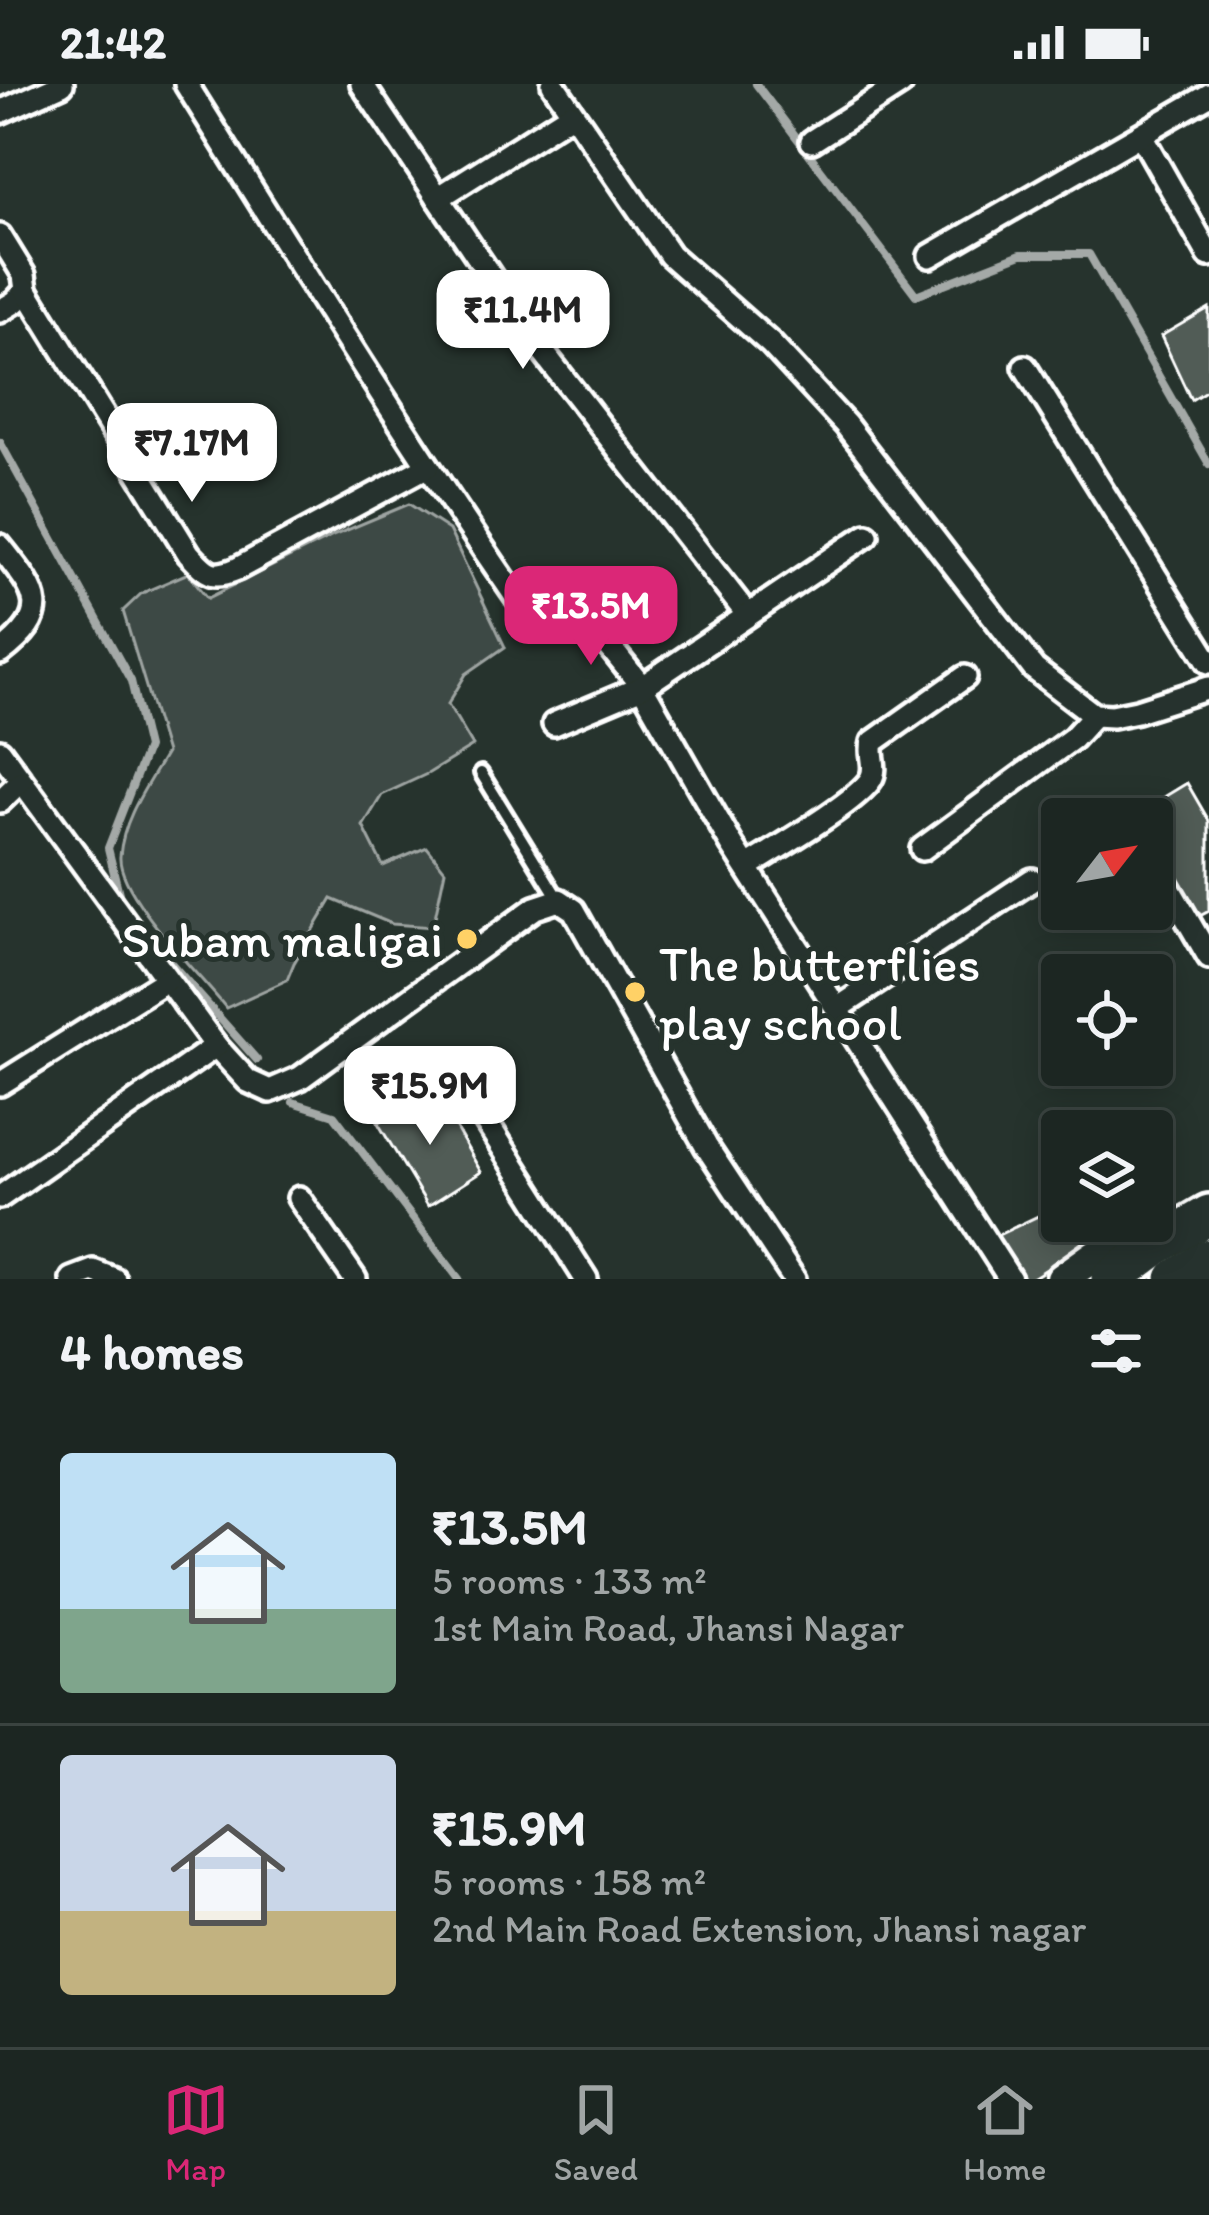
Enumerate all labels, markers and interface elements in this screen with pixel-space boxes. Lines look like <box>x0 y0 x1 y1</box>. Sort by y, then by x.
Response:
text: 21:42 <box>60 15 166 69</box>
pin: ₹11.4M <box>425 270 621 372</box>
text: ₹11.4M <box>464 285 582 332</box>
pin: ₹7.17M <box>94 403 290 505</box>
text: ₹7.17M <box>134 418 250 465</box>
pin: ₹13.5M <box>493 566 689 668</box>
text: ₹13.5M <box>531 581 651 628</box>
north arrow <box>1041 798 1173 930</box>
map controls <box>1041 798 1173 1242</box>
place label: Subam maligai <box>121 909 443 970</box>
marker: Subam maligai <box>454 926 480 952</box>
place label: The butterflies play school <box>659 933 980 1053</box>
button: locate <box>1041 954 1173 1086</box>
marker: The butterflies play school <box>622 979 648 1005</box>
pin: ₹15.9M <box>332 1046 528 1148</box>
text: ₹15.9M <box>371 1061 489 1108</box>
button: layers <box>1041 1110 1173 1242</box>
icon: filters <box>1083 1318 1149 1384</box>
text: 4 homes <box>60 1321 244 1382</box>
text: ₹13.5M <box>432 1496 588 1557</box>
icon: home <box>156 1501 300 1645</box>
text: 5 rooms · 133 m² <box>432 1557 707 1604</box>
text: 1st Main Road, Jhansi Nagar <box>432 1604 904 1651</box>
text: ₹15.9M <box>432 1797 587 1858</box>
icon: home <box>156 1803 300 1947</box>
text: 5 rooms · 158 m² <box>432 1858 706 1905</box>
text: 2nd Main Road Extension, Jhansi nagar <box>432 1905 1086 1952</box>
tab: Map <box>163 2077 229 2188</box>
tab: Saved <box>554 2077 638 2188</box>
tab: Home <box>963 2077 1046 2188</box>

